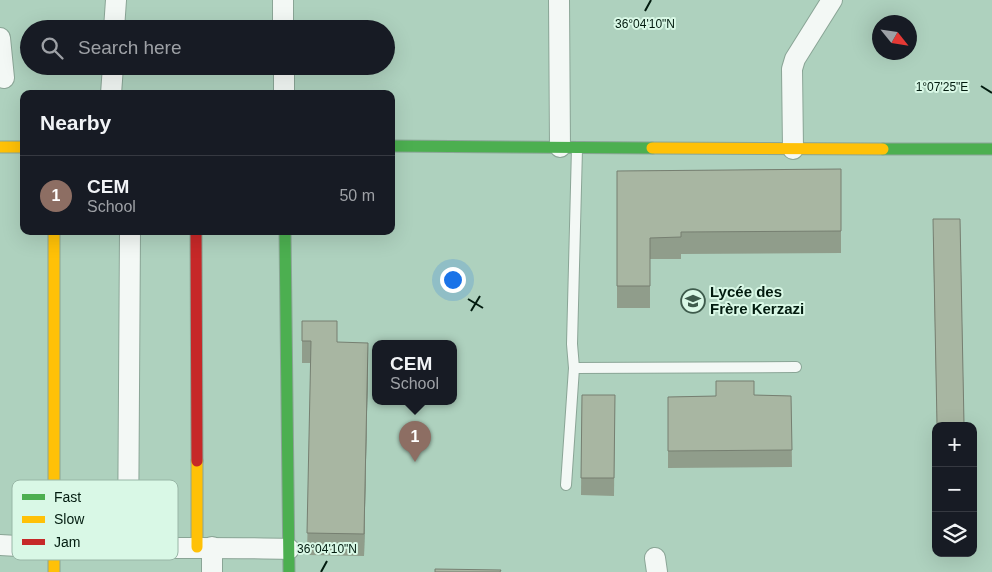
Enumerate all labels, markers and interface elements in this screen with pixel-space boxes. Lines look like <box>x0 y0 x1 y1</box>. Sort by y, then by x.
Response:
north arrow <box>872 15 917 60</box>
text: 36°04'10"N <box>615 17 675 31</box>
search box <box>20 20 395 75</box>
icon: search <box>38 34 66 62</box>
text: Search here <box>78 37 182 58</box>
text: 1°07'25"E <box>916 80 968 94</box>
text: Nearby <box>40 111 111 134</box>
text: CEM <box>87 176 129 197</box>
text: 1 <box>52 187 60 204</box>
text: 50 m <box>339 187 375 204</box>
text: School <box>87 198 136 215</box>
your location <box>440 267 466 293</box>
place label: Lycée des Frère Kerzazi <box>710 283 804 317</box>
school or university icon: Lycée des Frère Kerzazi <box>680 288 706 314</box>
popup <box>372 340 457 405</box>
text: CEM <box>390 353 432 374</box>
text: School <box>390 375 439 392</box>
pin: 1 <box>399 421 431 462</box>
map controls <box>932 422 977 557</box>
button: + <box>932 422 977 467</box>
button: − <box>932 467 977 512</box>
legend <box>12 480 178 560</box>
text: Fast <box>54 489 81 505</box>
text: Slow <box>54 511 85 527</box>
button: layers <box>932 512 977 557</box>
text: Jam <box>54 534 80 550</box>
text: 36°04'10"N <box>297 542 357 556</box>

